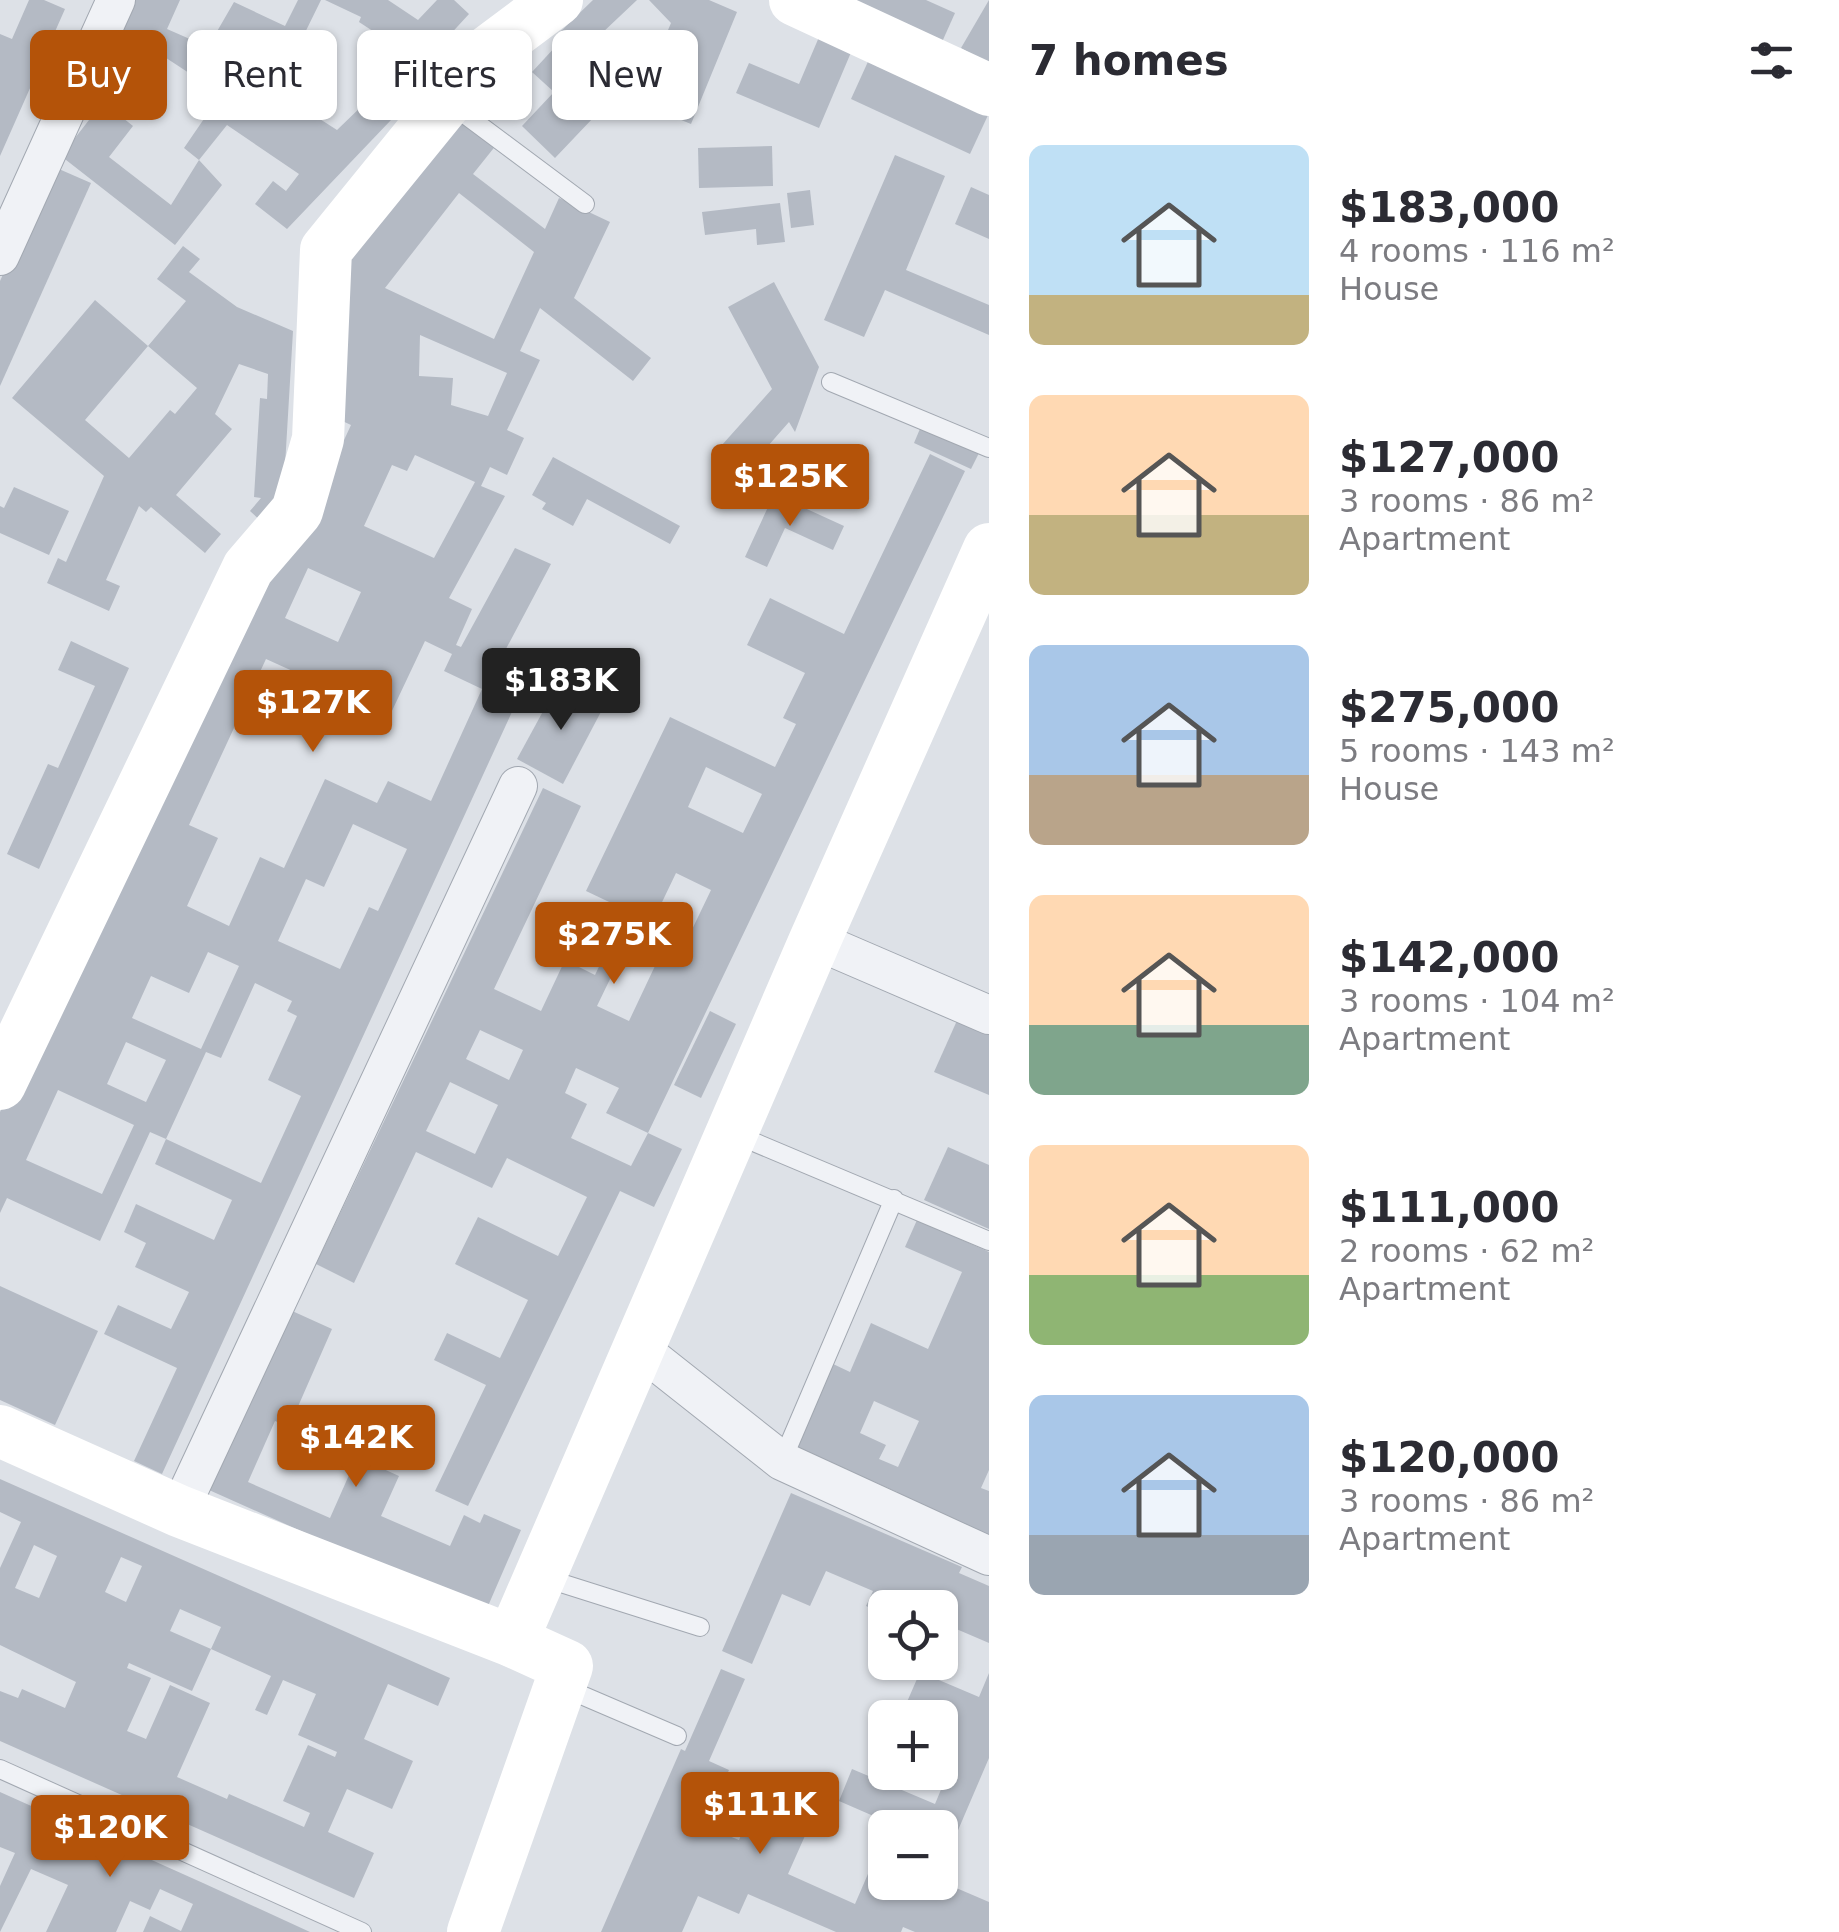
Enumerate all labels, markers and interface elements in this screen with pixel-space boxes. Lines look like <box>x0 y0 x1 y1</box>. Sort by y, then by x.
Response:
chip: Buy <box>30 30 167 120</box>
chip: Rent <box>187 30 337 120</box>
chip: Filters <box>357 30 532 120</box>
chip: New <box>552 30 698 120</box>
icon: filters <box>1744 33 1799 88</box>
text: 7 homes <box>1029 36 1229 85</box>
text: $183,000 <box>1339 183 1560 232</box>
icon: home <box>1109 185 1229 305</box>
text: 4 rooms · 116 m² <box>1339 232 1615 270</box>
text: House <box>1339 270 1439 308</box>
text: $127,000 <box>1339 433 1560 482</box>
icon: home <box>1109 435 1229 555</box>
pin: $125K <box>720 444 860 529</box>
text: $125K <box>733 457 847 495</box>
text: 3 rooms · 86 m² <box>1339 482 1594 520</box>
text: Apartment <box>1339 520 1510 558</box>
pin: $183K <box>491 648 631 733</box>
text: $183K <box>504 661 618 699</box>
pin: $127K <box>243 670 383 755</box>
text: $127K <box>256 683 370 721</box>
text: $275,000 <box>1339 683 1560 732</box>
icon: home <box>1109 685 1229 805</box>
text: 5 rooms · 143 m² <box>1339 732 1615 770</box>
text: House <box>1339 770 1439 808</box>
pin: $275K <box>544 902 684 987</box>
text: $275K <box>557 915 671 953</box>
text: $142,000 <box>1339 933 1560 982</box>
icon: home <box>1109 935 1229 1055</box>
text: 3 rooms · 104 m² <box>1339 982 1615 1020</box>
text: Apartment <box>1339 1020 1510 1058</box>
text: $111,000 <box>1339 1183 1560 1232</box>
icon: home <box>1109 1185 1229 1305</box>
text: 2 rooms · 62 m² <box>1339 1232 1594 1270</box>
text: Apartment <box>1339 1270 1510 1308</box>
pin: $142K <box>286 1405 426 1490</box>
text: $142K <box>299 1418 413 1456</box>
text: $120,000 <box>1339 1433 1560 1482</box>
icon: home <box>1109 1435 1229 1555</box>
text: 3 rooms · 86 m² <box>1339 1482 1594 1520</box>
text: Apartment <box>1339 1520 1510 1558</box>
map controls <box>868 1590 958 1900</box>
button: locate <box>868 1590 958 1680</box>
button: + <box>868 1700 958 1790</box>
pin: $111K <box>690 1772 830 1857</box>
text: $111K <box>703 1785 817 1823</box>
pin: $120K <box>40 1795 180 1880</box>
text: $120K <box>53 1808 167 1846</box>
button: − <box>868 1810 958 1900</box>

